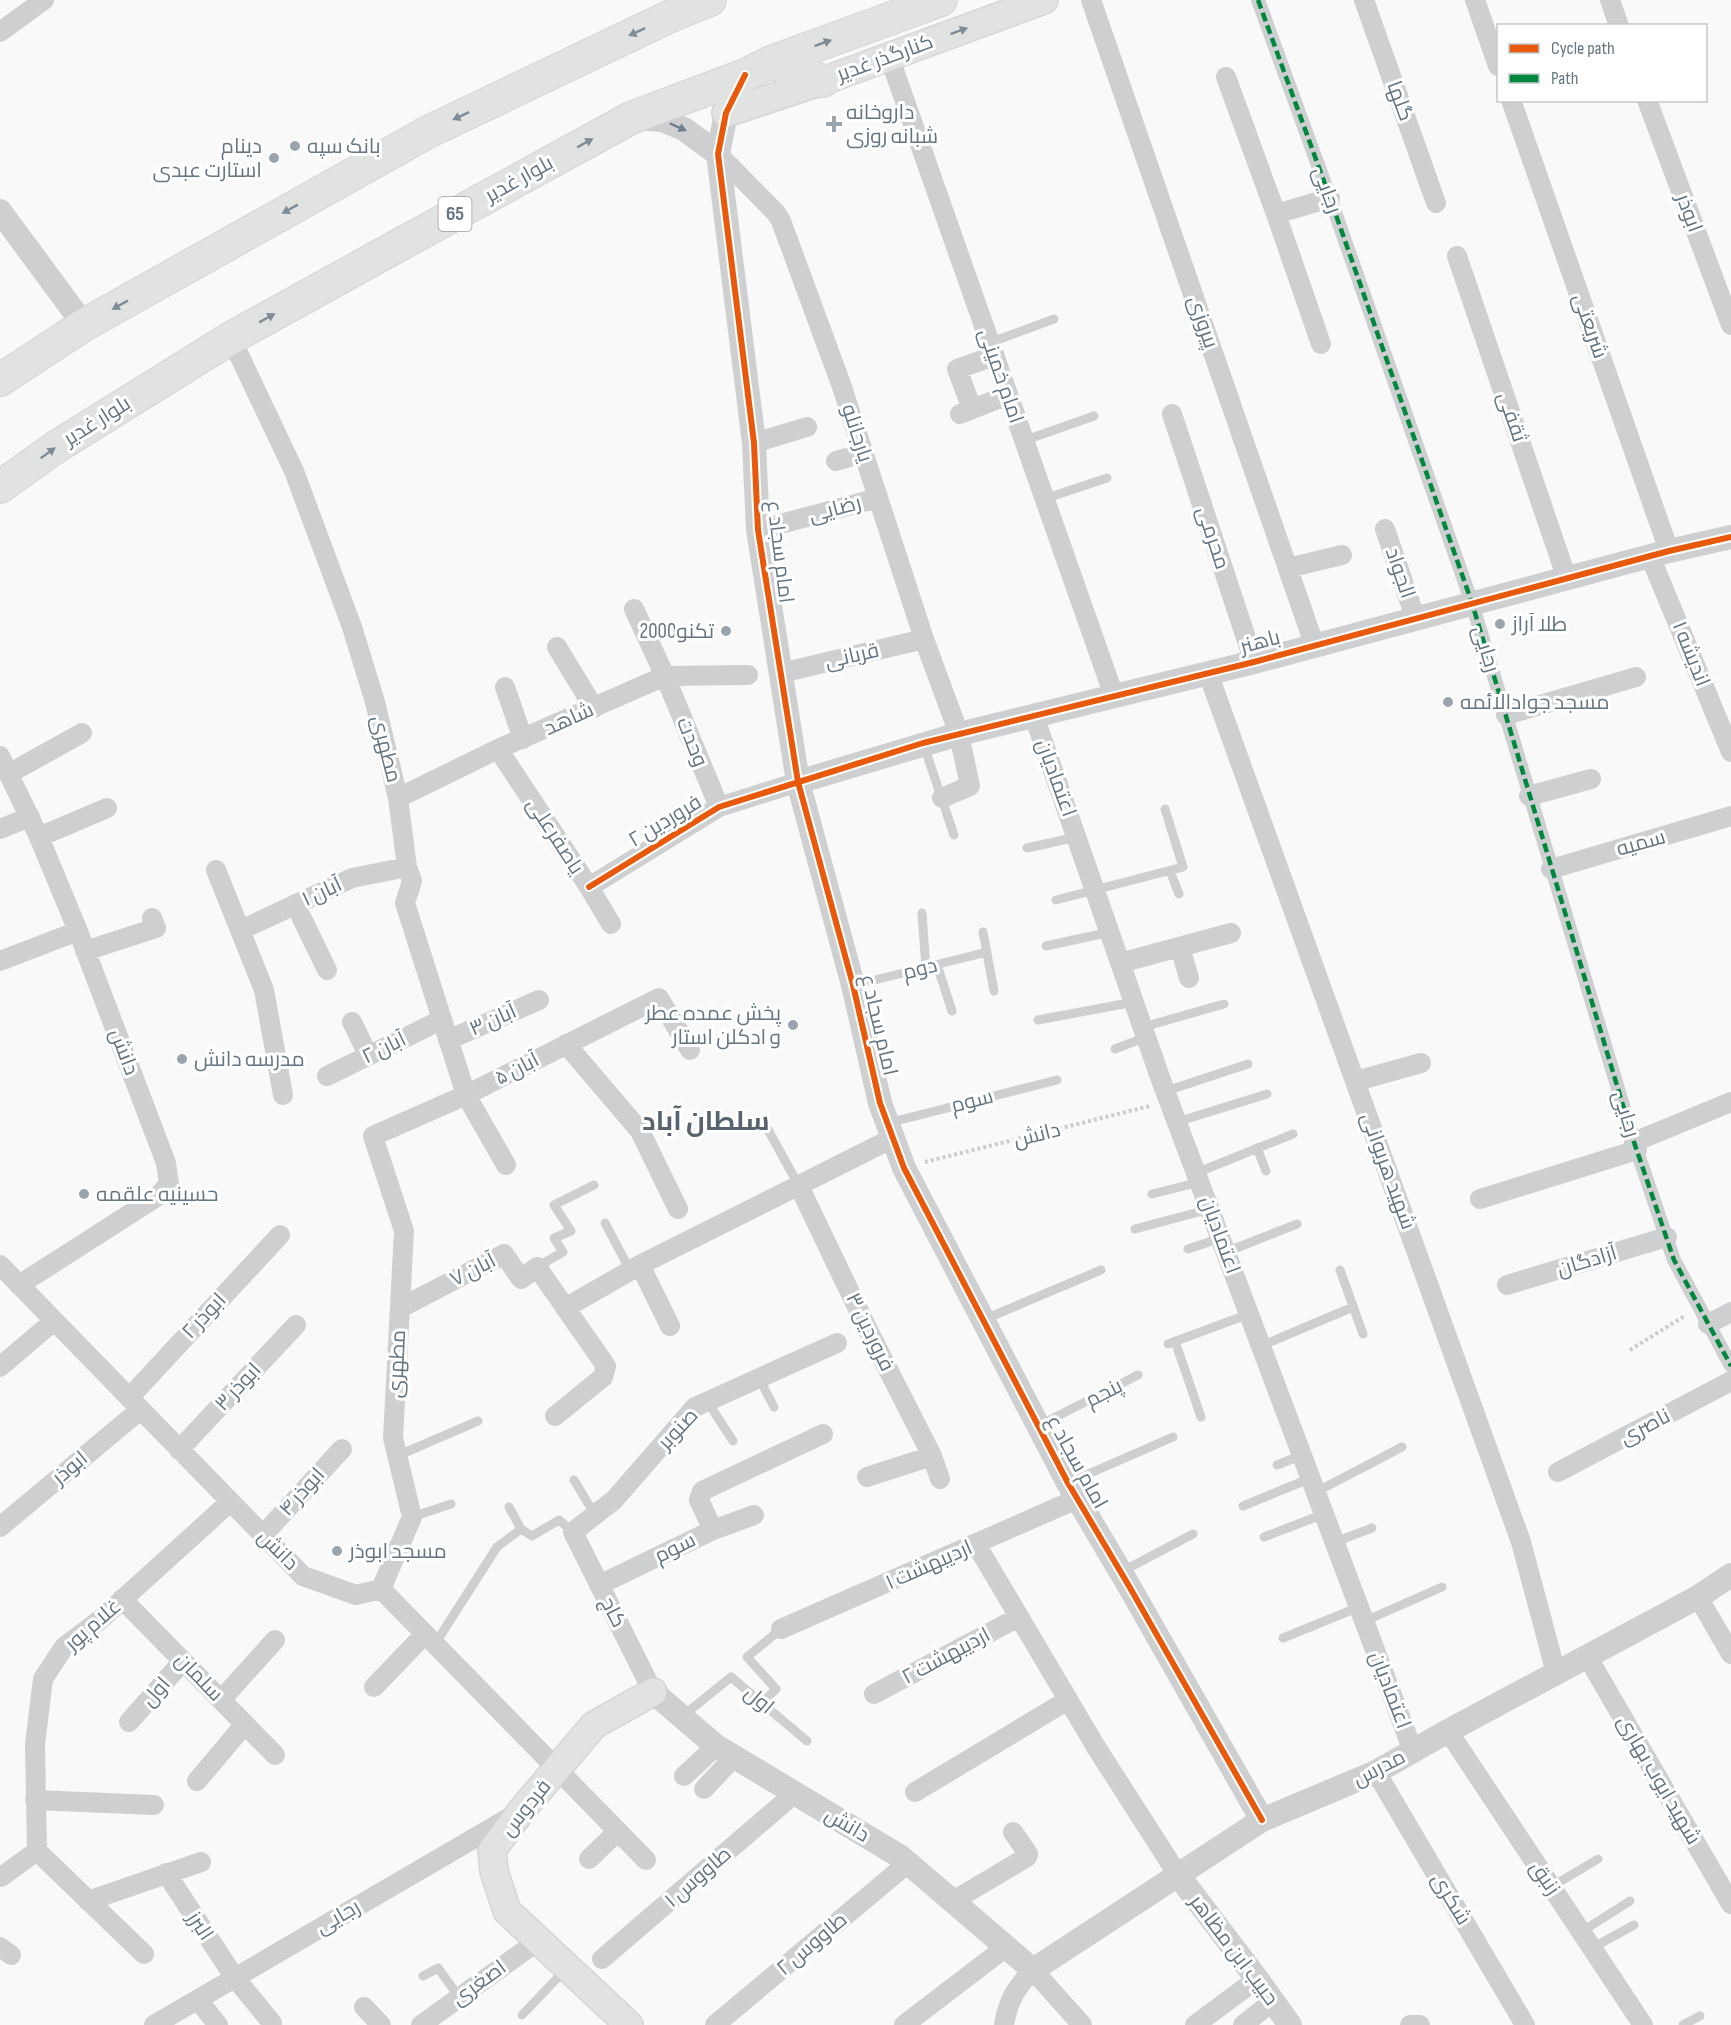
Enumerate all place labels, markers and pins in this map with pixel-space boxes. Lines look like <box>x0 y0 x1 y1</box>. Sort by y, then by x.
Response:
place label: داروخانه شبانه روزی <box>846 100 938 149</box>
marker: داروخانه شبانه روزی <box>827 117 841 131</box>
place label: دینام استارت عبدی <box>153 134 262 183</box>
place label: بانک سپه <box>307 134 381 159</box>
marker: بانک سپه <box>288 139 302 153</box>
marker: دینام استارت عبدی <box>267 151 281 165</box>
place label: طلا آراز <box>1511 612 1567 637</box>
marker: طلا آراز <box>1493 617 1507 631</box>
place label: تکنو2000 <box>640 619 714 644</box>
marker: تکنو2000 <box>719 624 733 638</box>
place label: مسجد جوادالائمه <box>1460 690 1609 715</box>
marker: مسجد جوادالائمه <box>1441 695 1455 709</box>
place label: پخش عمده عطر و ادکلن استار <box>644 1001 781 1050</box>
marker: پخش عمده عطر و ادکلن استار <box>786 1018 800 1032</box>
place label: مدرسه دانش <box>194 1047 305 1072</box>
marker: مدرسه دانش <box>175 1052 189 1066</box>
place label: حسینیه علقمه <box>96 1182 218 1207</box>
marker: حسینیه علقمه <box>77 1187 91 1201</box>
place label: مسجد ابوذر <box>348 1539 447 1564</box>
marker: مسجد ابوذر <box>330 1544 344 1558</box>

